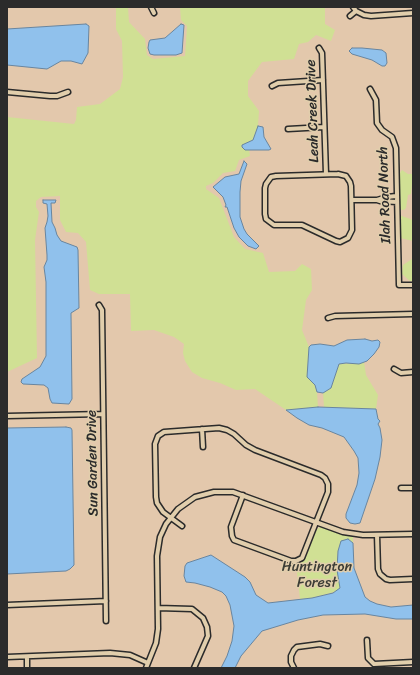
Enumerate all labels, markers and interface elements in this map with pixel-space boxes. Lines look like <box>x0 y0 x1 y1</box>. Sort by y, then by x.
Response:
street label: Leah Creek Drive <box>303 59 323 163</box>
street label: Ilah Road North <box>375 146 395 244</box>
street label: Sun Garden Drive <box>84 410 102 516</box>
park label: Huntington Forest <box>282 559 352 592</box>

